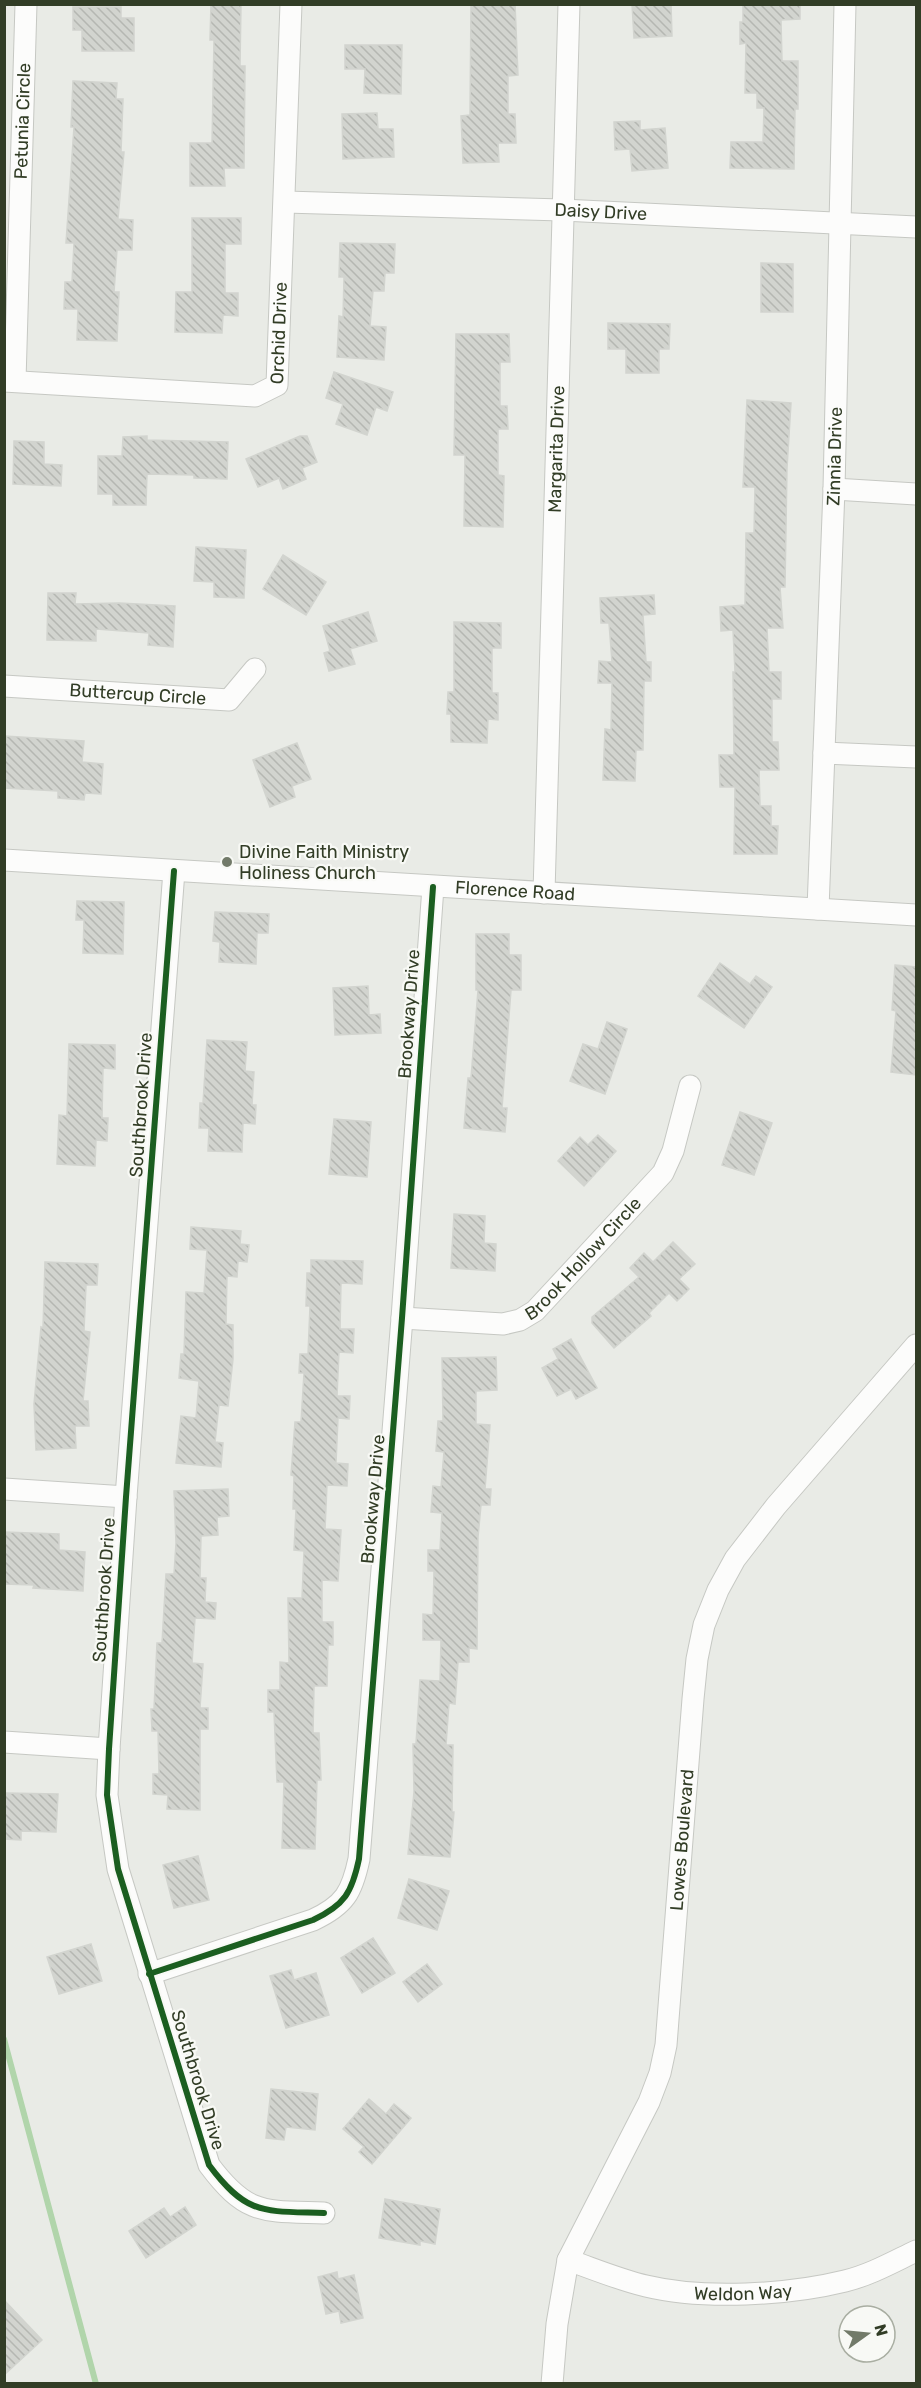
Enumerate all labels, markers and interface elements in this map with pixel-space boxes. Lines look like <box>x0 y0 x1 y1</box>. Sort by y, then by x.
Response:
street label: Petunia Circle <box>10 63 35 180</box>
street label: Daisy Drive <box>554 199 648 225</box>
street label: Orchid Drive <box>266 281 292 385</box>
street label: Margarita Drive <box>544 385 569 513</box>
street label: Zinnia Drive <box>822 407 847 506</box>
street label: Buttercup Circle <box>69 679 207 710</box>
place label: Divine Faith Ministry Holiness Church <box>239 841 409 884</box>
marker: Divine Faith Ministry Holiness Church <box>220 855 234 869</box>
street label: Florence Road <box>454 876 576 905</box>
street label: Brookway Drive <box>394 949 424 1079</box>
street label: Southbrook Drive <box>125 1032 157 1178</box>
street label: Brook Hollow Circle <box>521 1193 646 1325</box>
street label: Brookway Drive <box>356 1433 390 1565</box>
street label: Southbrook Drive <box>88 1517 120 1663</box>
street label: Lowes Boulevard <box>665 1768 698 1912</box>
street label: Southbrook Drive <box>166 2007 230 2153</box>
street label: Weldon Way <box>693 2279 794 2305</box>
north arrow <box>837 2304 897 2364</box>
text: N <box>870 2322 892 2338</box>

